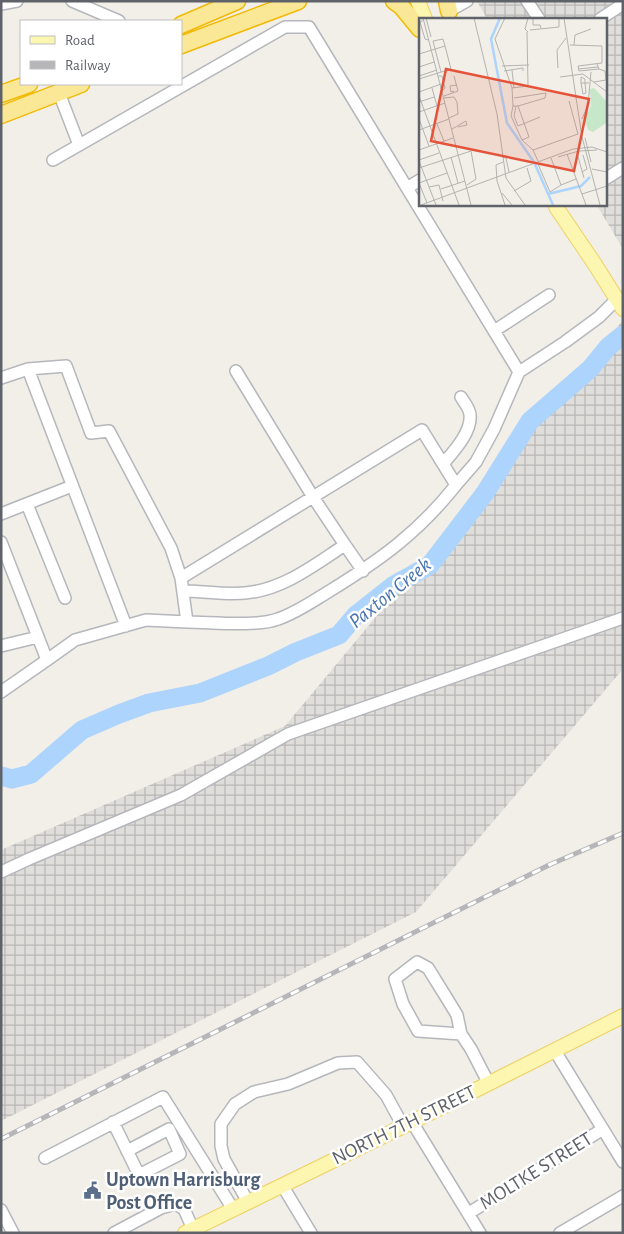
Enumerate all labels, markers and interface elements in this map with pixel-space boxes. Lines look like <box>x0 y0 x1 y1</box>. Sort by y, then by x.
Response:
inset map <box>419 18 606 205</box>
legend <box>20 20 182 85</box>
text: Road <box>65 33 95 48</box>
text: Railway <box>65 58 111 73</box>
water label: Paxton Creek <box>345 554 435 632</box>
street label: NORTH 7TH STREET <box>329 1081 479 1168</box>
street label: MOLTKE STREET <box>476 1128 596 1214</box>
place label: Uptown Harrisburg Post Office <box>106 1170 261 1213</box>
public building icon: Uptown Harrisburg Post Office <box>82 1181 102 1201</box>

